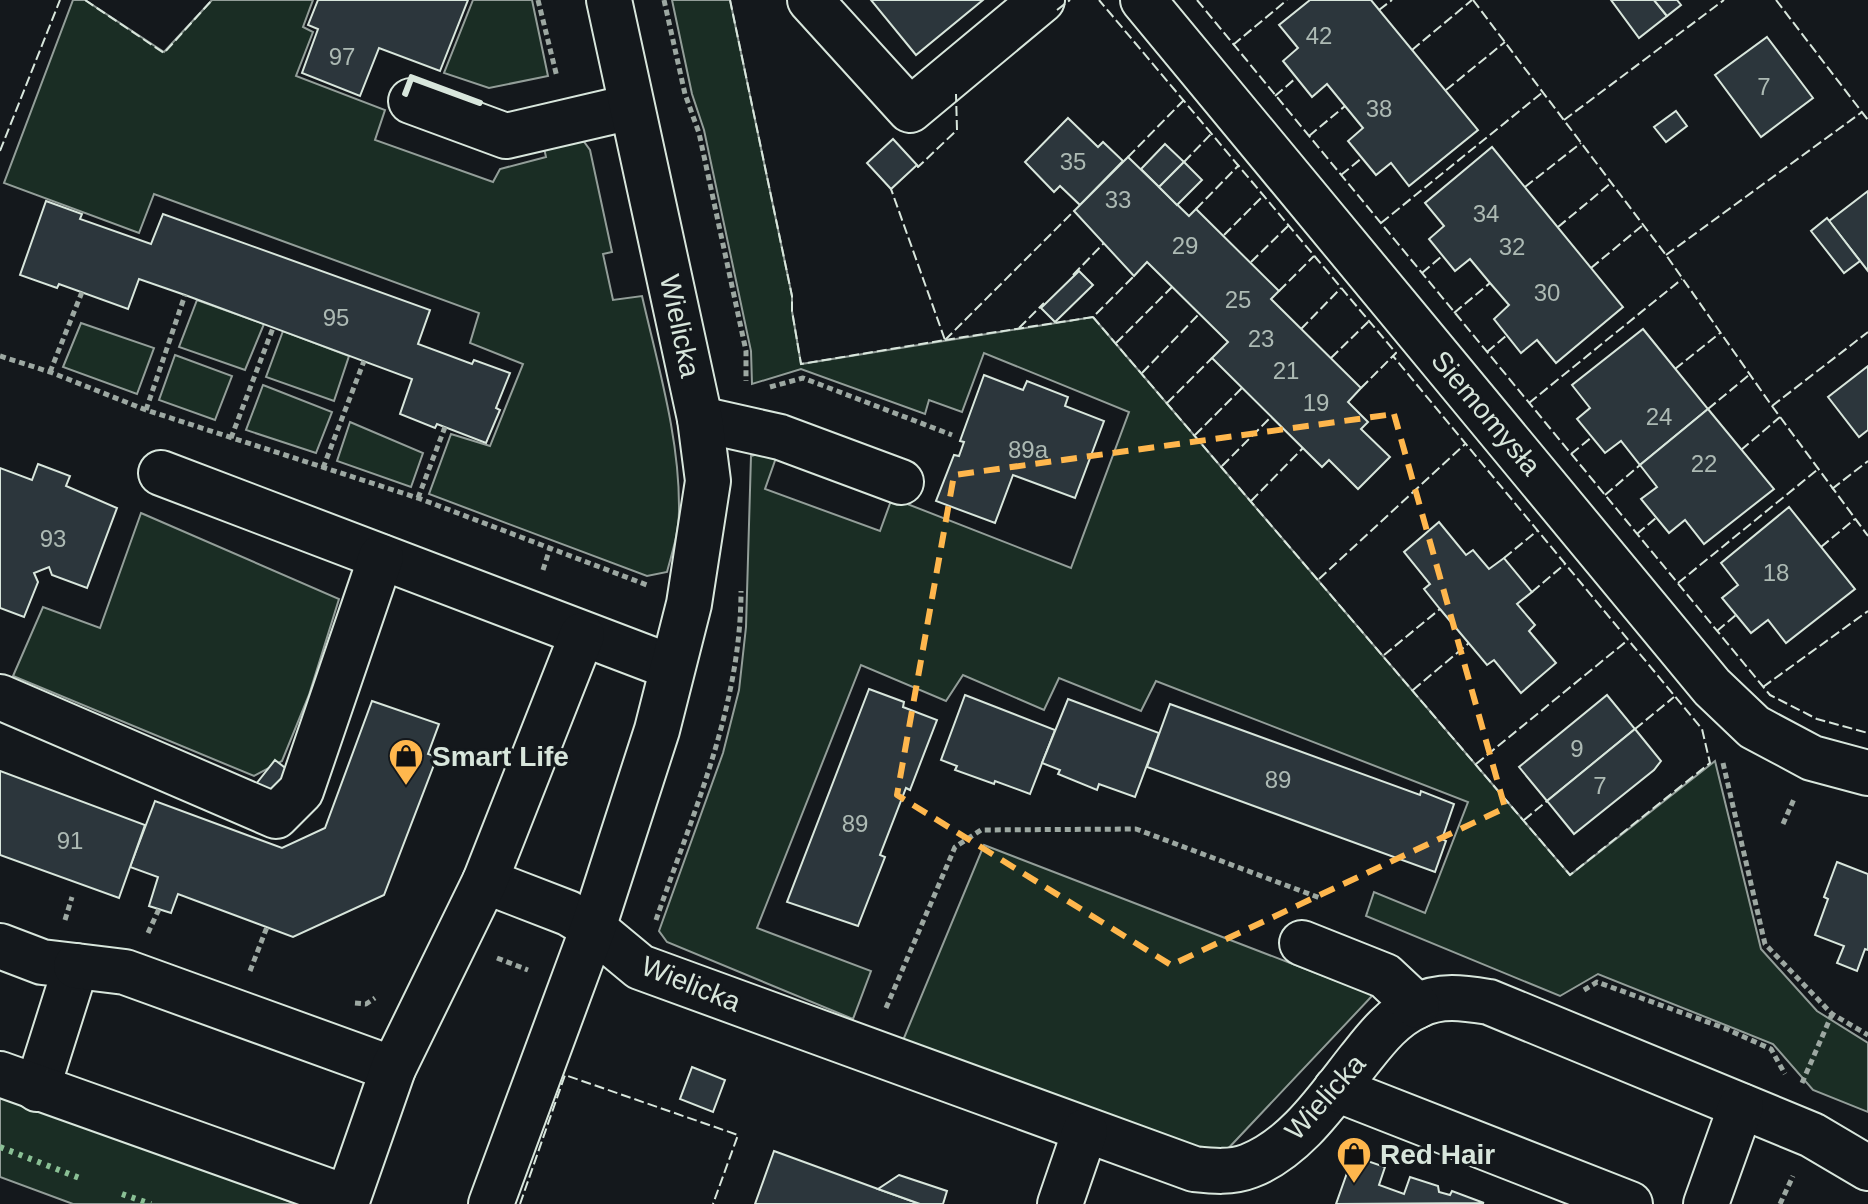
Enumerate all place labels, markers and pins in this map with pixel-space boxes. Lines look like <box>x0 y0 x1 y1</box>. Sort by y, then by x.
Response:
shop icon: Smart Life <box>387 737 425 787</box>
place label: Smart Life <box>432 741 569 772</box>
shop icon: Red Hair <box>1335 1135 1373 1185</box>
place label: Red Hair <box>1380 1139 1495 1170</box>

